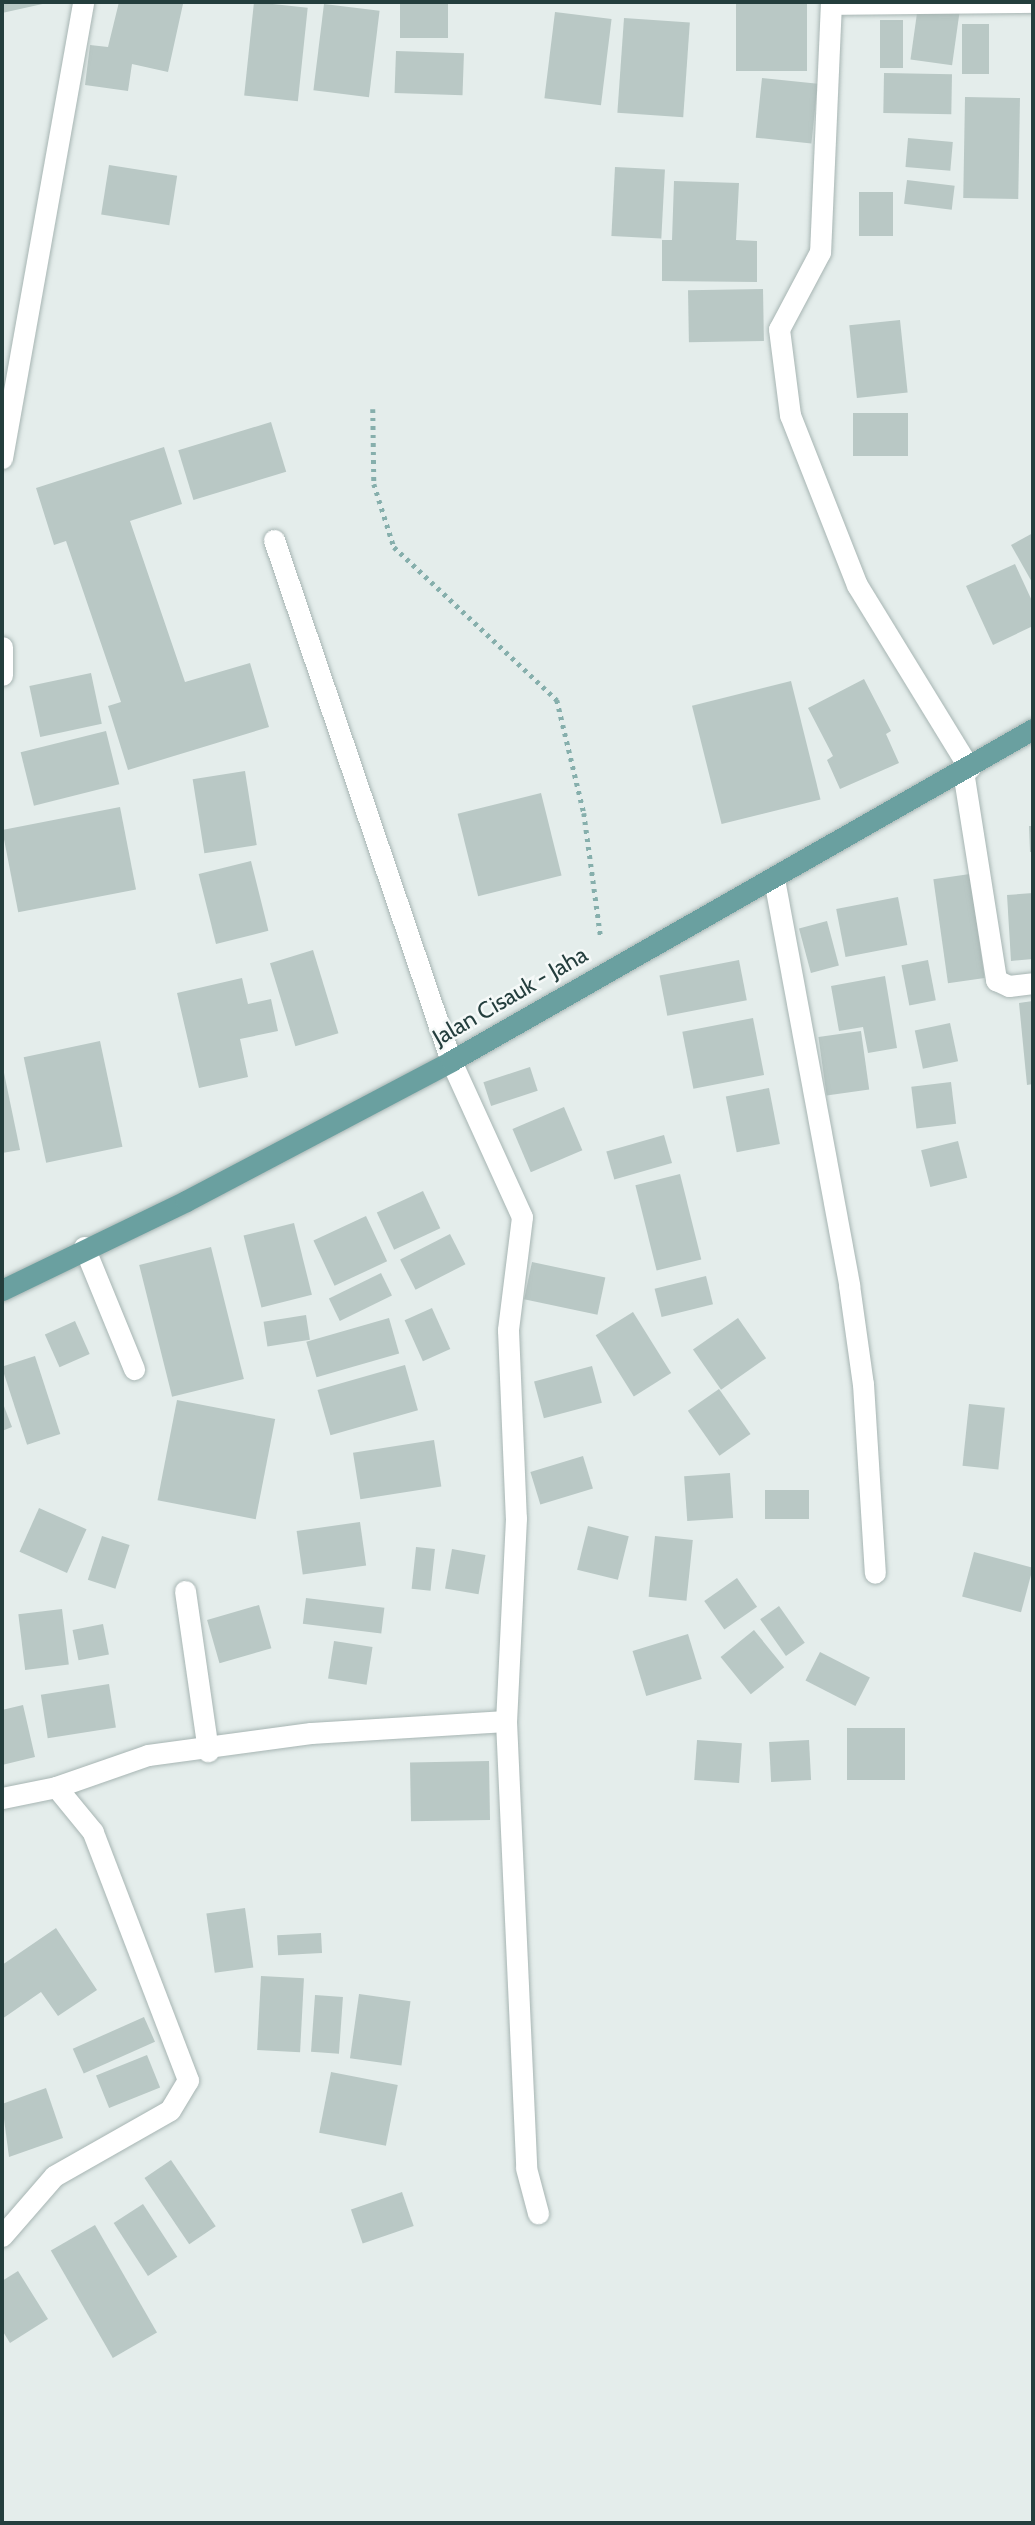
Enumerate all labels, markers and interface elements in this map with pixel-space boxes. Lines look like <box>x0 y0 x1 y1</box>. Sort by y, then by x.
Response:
street label: Jalan Cisauk - Jaha <box>428 941 592 1051</box>

